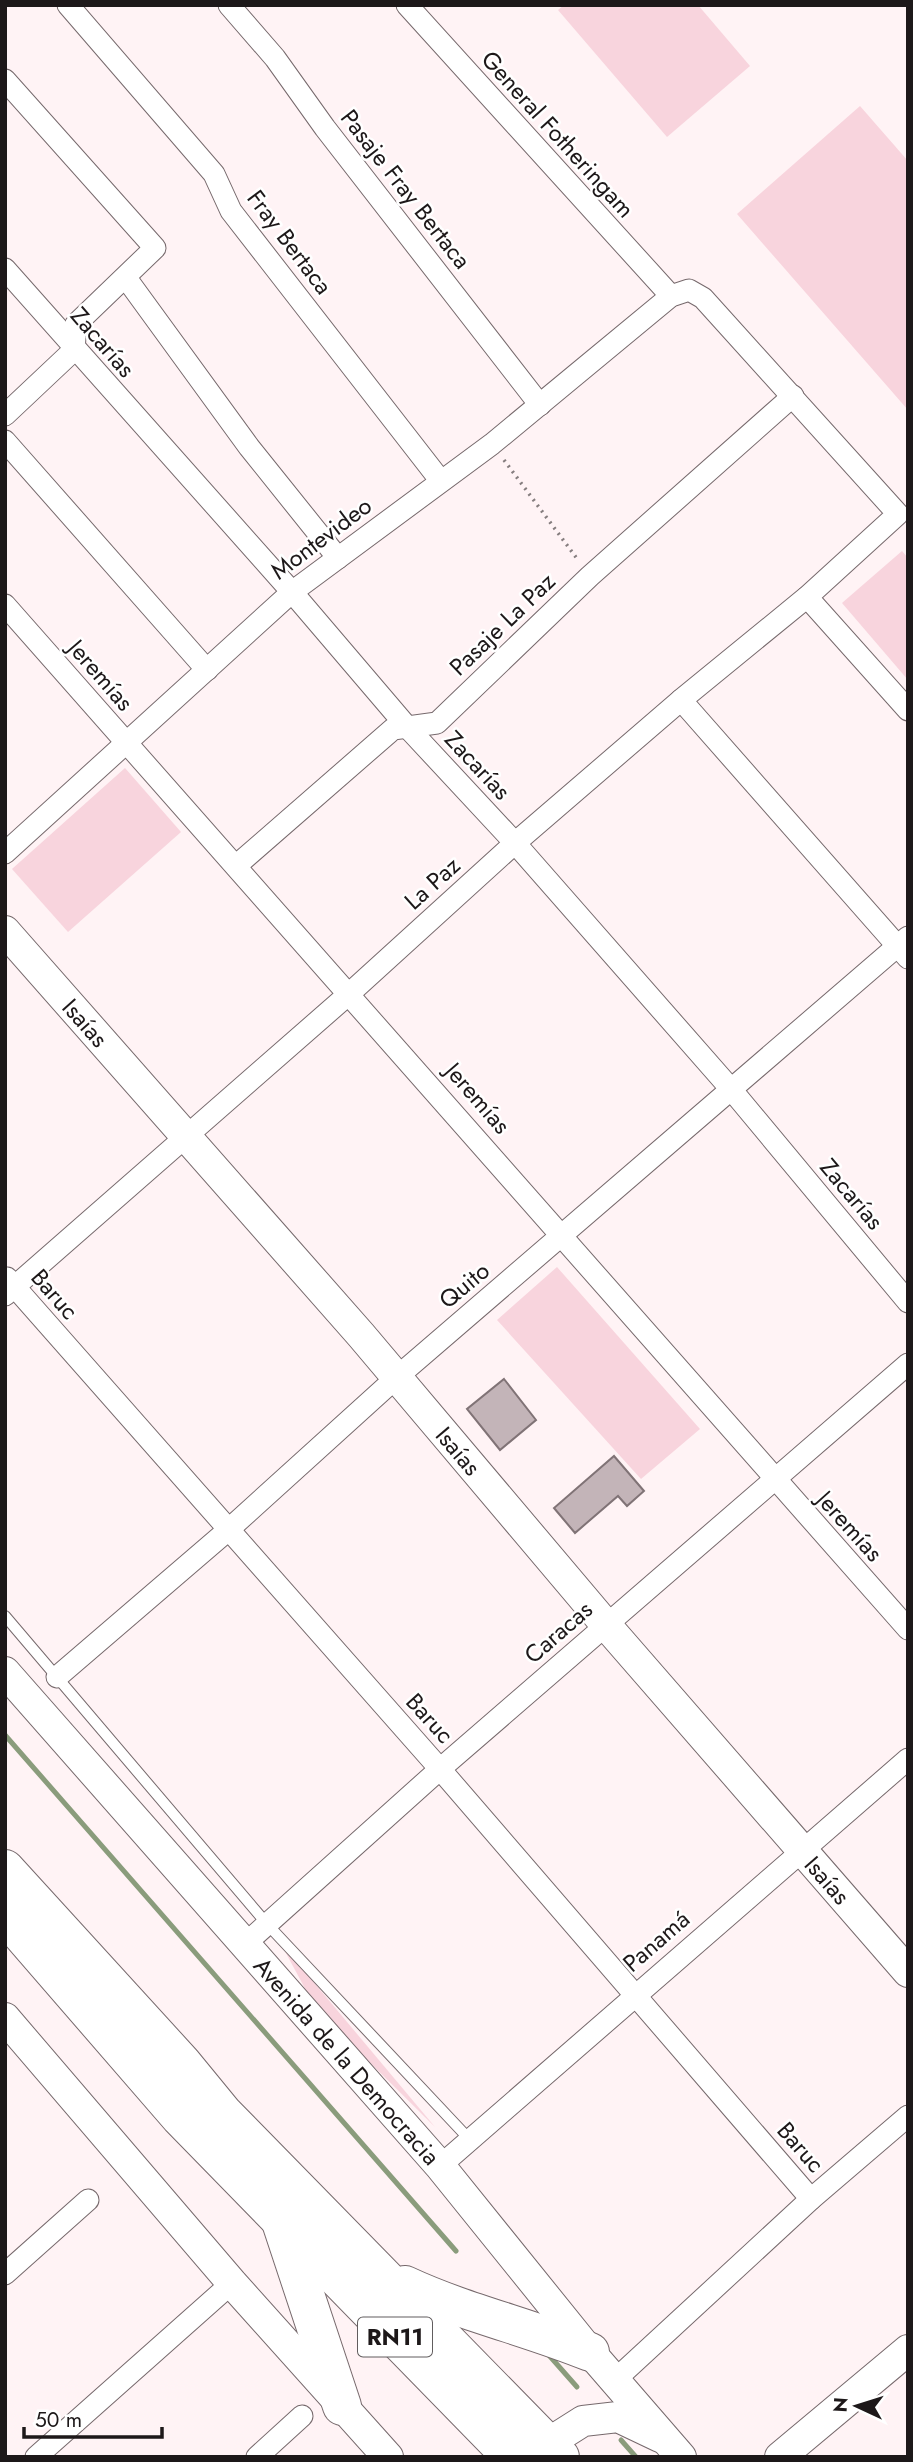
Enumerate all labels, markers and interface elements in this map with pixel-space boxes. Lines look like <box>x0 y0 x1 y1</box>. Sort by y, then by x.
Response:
street label: General Fotheringam <box>473 43 643 225</box>
street label: Pasaje Fray Bertaca <box>332 102 480 276</box>
street label: Fray Bertaca <box>239 182 341 302</box>
street label: Zacarías <box>62 299 144 385</box>
street label: Montevideo <box>263 488 379 588</box>
street label: Pasaje La Paz <box>441 564 563 684</box>
street label: Jeremías <box>58 629 142 718</box>
street label: Zacarías <box>437 723 519 807</box>
street label: La Paz <box>396 848 468 918</box>
street label: Isaías <box>54 990 117 1055</box>
street label: Jeremías <box>435 1052 519 1141</box>
street label: Zacarías <box>812 1151 892 1237</box>
street label: Quito <box>431 1253 497 1317</box>
street label: Baruc <box>23 1261 87 1327</box>
street label: Isaías <box>428 1419 490 1483</box>
street label: Jeremías <box>807 1481 891 1569</box>
street label: Caracas <box>516 1592 600 1672</box>
street label: Baruc <box>398 1685 462 1751</box>
street label: Isaías <box>797 1848 859 1912</box>
street label: Panamá <box>615 1902 697 1980</box>
street label: Avenida de la Democracia <box>246 1949 449 2173</box>
street label: Baruc <box>769 2114 833 2180</box>
road number: RN11 <box>358 2318 432 2356</box>
north arrow <box>822 2371 892 2441</box>
scale bar <box>24 2396 163 2440</box>
text: N <box>827 2396 855 2413</box>
text: 50 m <box>35 2405 82 2435</box>

